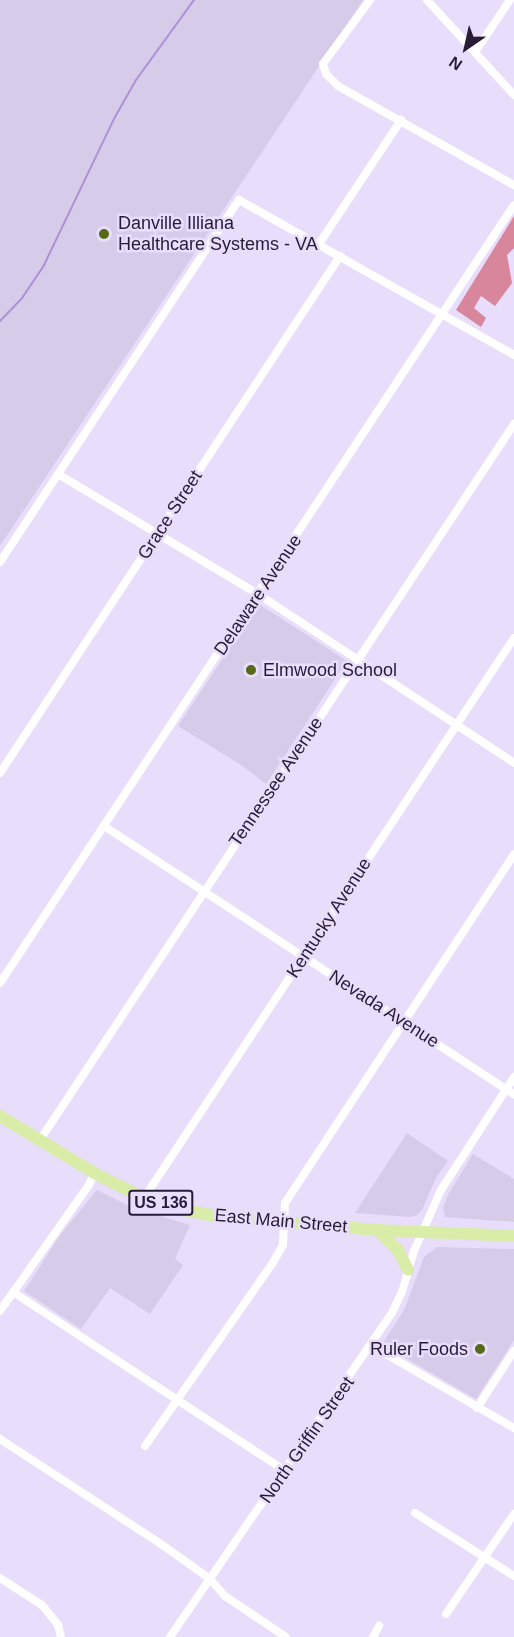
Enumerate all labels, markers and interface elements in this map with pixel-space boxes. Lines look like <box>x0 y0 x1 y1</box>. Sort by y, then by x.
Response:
north arrow <box>436 18 496 78</box>
text: N <box>446 53 465 74</box>
place label: Danville Illiana Healthcare Systems - VA <box>118 213 318 256</box>
marker: Danville Illiana Healthcare Systems - VA <box>95 225 113 243</box>
street label: Grace Street <box>133 466 207 564</box>
street label: Delaware Avenue <box>209 530 307 660</box>
place label: Elmwood School <box>263 659 397 681</box>
marker: Elmwood School <box>244 663 258 677</box>
street label: Tennessee Avenue <box>224 713 328 851</box>
street label: Kentucky Avenue <box>282 854 376 982</box>
street label: Nevada Avenue <box>325 965 443 1053</box>
road number: US 136 <box>128 1190 194 1216</box>
street label: East Main Street <box>214 1204 348 1238</box>
place label: Ruler Foods <box>370 1338 468 1360</box>
marker: Ruler Foods <box>473 1342 487 1356</box>
street label: North Griffin Street <box>255 1372 359 1508</box>

